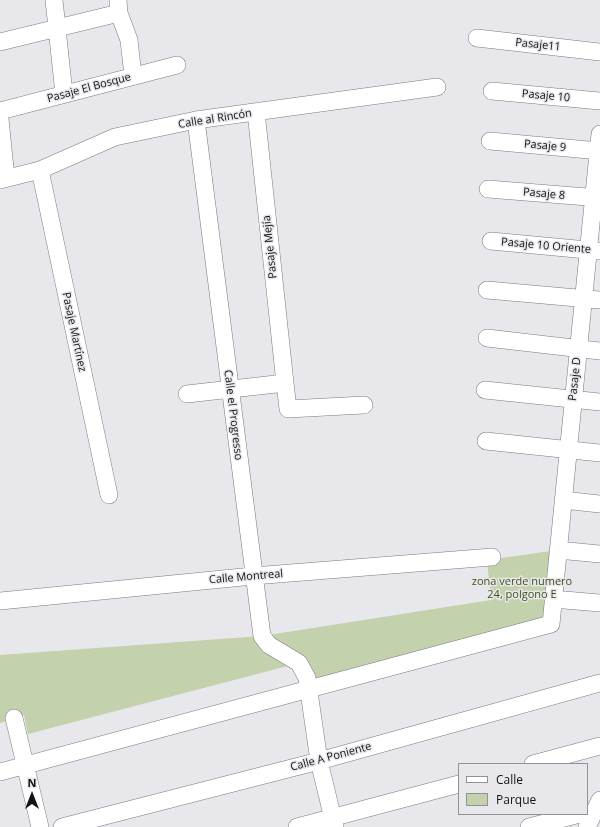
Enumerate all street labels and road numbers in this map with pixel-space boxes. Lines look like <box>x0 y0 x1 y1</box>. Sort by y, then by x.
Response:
street label: Pasaje11 <box>515 36 561 54</box>
street label: Pasaje El Bosque <box>46 70 132 106</box>
street label: Pasaje 10 <box>521 87 571 105</box>
street label: Calle al Rincón <box>177 107 253 131</box>
street label: Pasaje 9 <box>523 138 567 154</box>
street label: Pasaje 8 <box>522 186 566 202</box>
street label: Pasaje Mejía <box>260 215 280 279</box>
street label: Pasaje 10 Oriente <box>501 235 591 257</box>
street label: Pasaje Martínez <box>59 291 89 373</box>
street label: Pasaje D <box>566 356 584 402</box>
street label: Calle el Progresso <box>221 369 245 461</box>
street label: Calle Montreal <box>208 567 284 587</box>
street label: Calle A Poniente <box>289 740 373 774</box>

